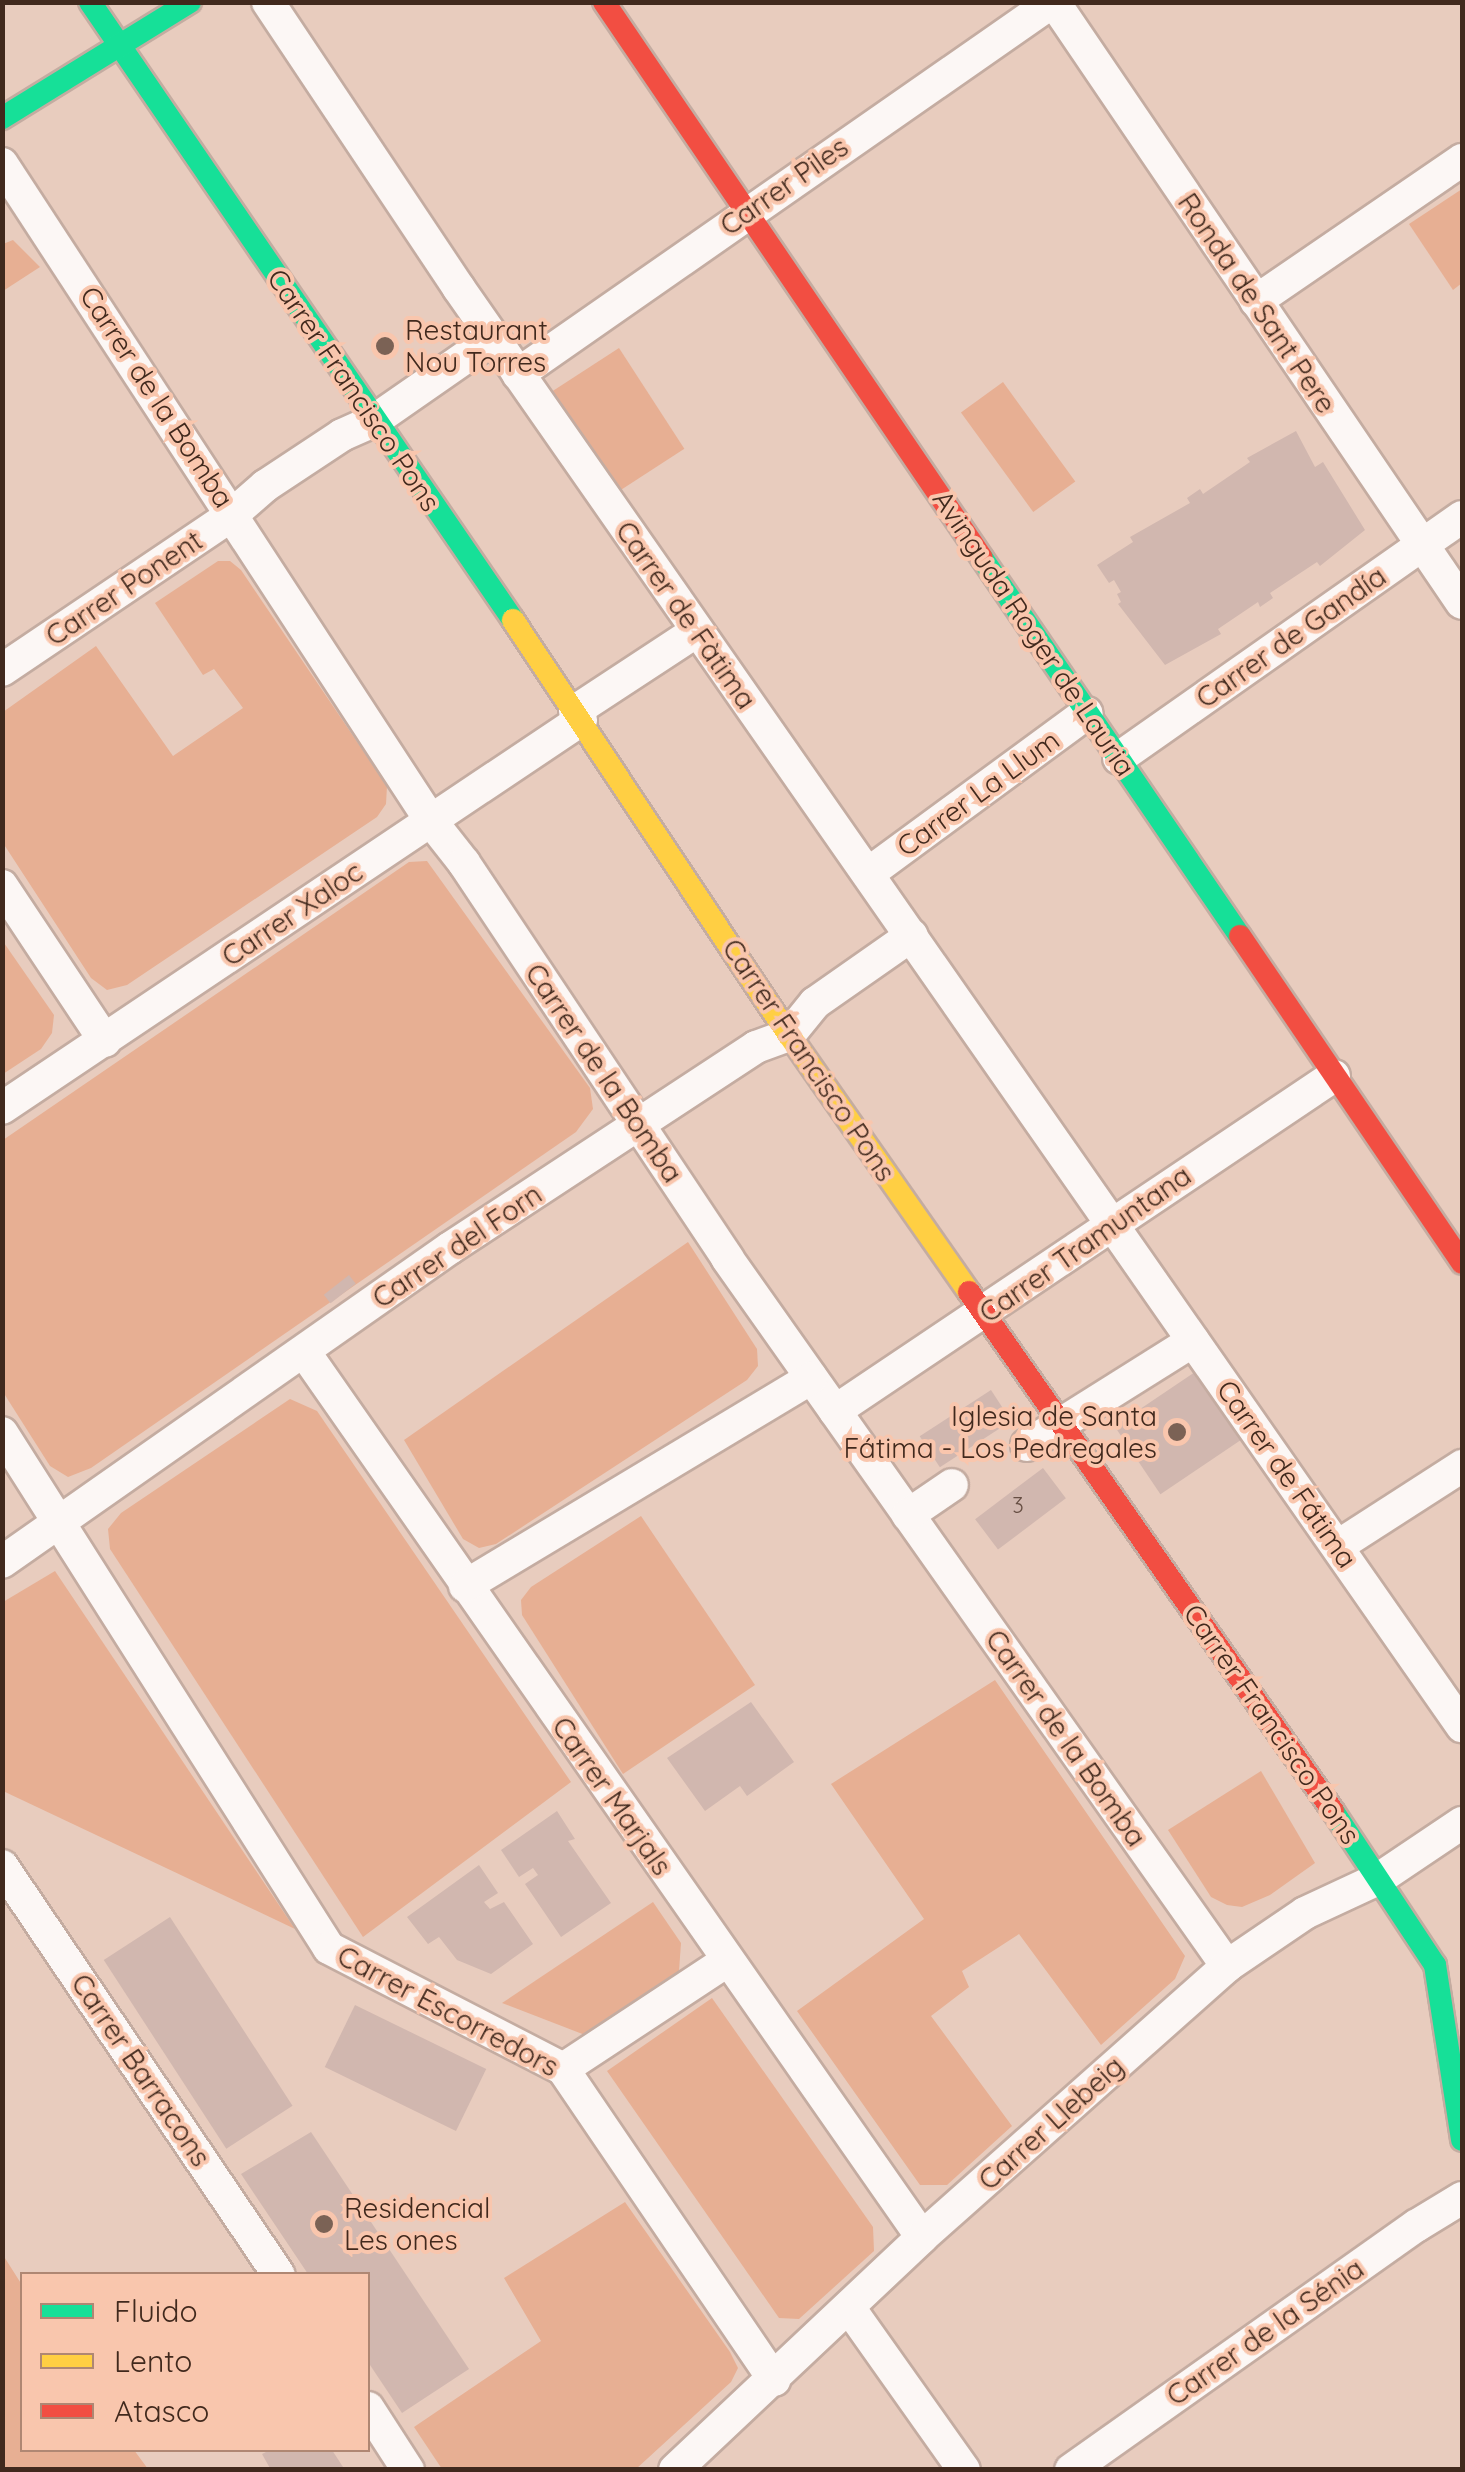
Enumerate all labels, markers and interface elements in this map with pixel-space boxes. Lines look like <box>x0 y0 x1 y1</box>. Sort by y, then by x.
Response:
street label: Carrer Piles <box>714 130 854 242</box>
street label: Ronda de Sant Pere <box>1171 187 1343 419</box>
street label: Carrer Francisco Pons <box>260 262 448 518</box>
street label: Carrer de la Bomba <box>73 280 241 514</box>
place label: Restaurant Nou Torres <box>405 313 548 379</box>
marker: Restaurant Nou Torres <box>374 335 396 357</box>
street label: Avinguda Roger de Lauria <box>926 484 1142 782</box>
street label: Carrer de Fàtima <box>609 515 763 715</box>
street label: Carrer Ponent <box>39 523 209 653</box>
street label: Carrer de Gandía <box>1190 559 1392 715</box>
street label: Carrer La Llum <box>890 723 1066 863</box>
street label: Carrer Xaloc <box>215 855 369 973</box>
street label: Carrer Francisco Pons <box>715 932 903 1188</box>
street label: Carrer de la Bomba <box>518 957 690 1189</box>
street label: Carrer Tramuntana <box>973 1158 1197 1330</box>
street label: Carrer del Forn <box>366 1177 548 1315</box>
street label: Carrer de Fátima <box>1210 1374 1364 1574</box>
place label: Iglesia de Santa Fátima - Los Pedregales <box>844 1399 1157 1465</box>
marker: Iglesia de Santa Fátima - Los Pedregales <box>1166 1421 1188 1443</box>
house number: 3 <box>1012 1493 1024 1519</box>
street label: Carrer Francisco Pons <box>1177 1598 1367 1850</box>
street label: Carrer de la Bomba <box>979 1623 1153 1853</box>
street label: Carrer Marjals <box>545 1711 679 1881</box>
street label: Carrer Escorredors <box>332 1939 564 2083</box>
street label: Carrer Barracons <box>64 1968 218 2172</box>
street label: Carrer Llebeig <box>972 2049 1130 2197</box>
place label: Residencial Les ones <box>344 2191 490 2257</box>
marker: Residencial Les ones <box>313 2213 335 2235</box>
street label: Carrer de la Sénia <box>1160 2252 1370 2412</box>
legend <box>20 2272 370 2452</box>
text: Fluido <box>114 2292 198 2330</box>
text: Lento <box>114 2342 192 2380</box>
text: Atasco <box>114 2392 209 2430</box>

